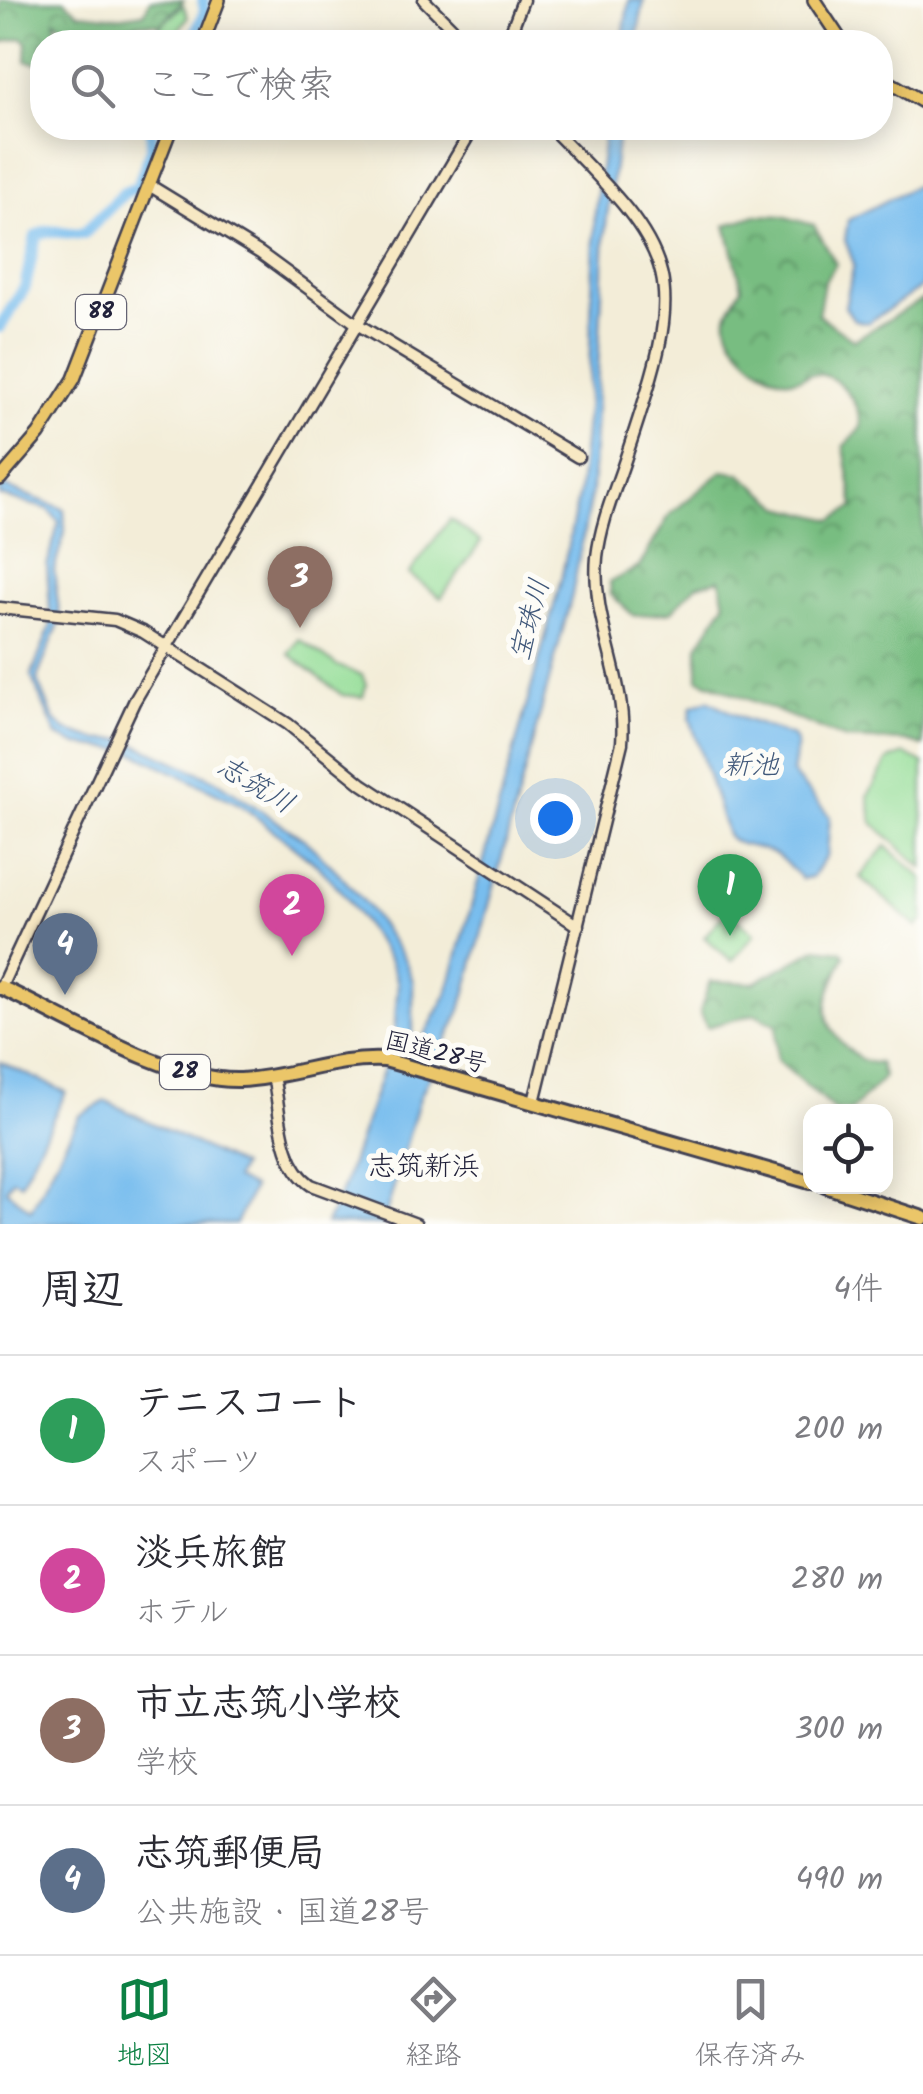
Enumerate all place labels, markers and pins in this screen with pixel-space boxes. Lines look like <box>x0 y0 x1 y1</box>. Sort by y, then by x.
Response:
pin: 3 <box>268 546 332 628</box>
pin: 1 <box>698 854 762 936</box>
pin: 2 <box>260 874 324 956</box>
pin: 4 <box>32 912 98 995</box>

